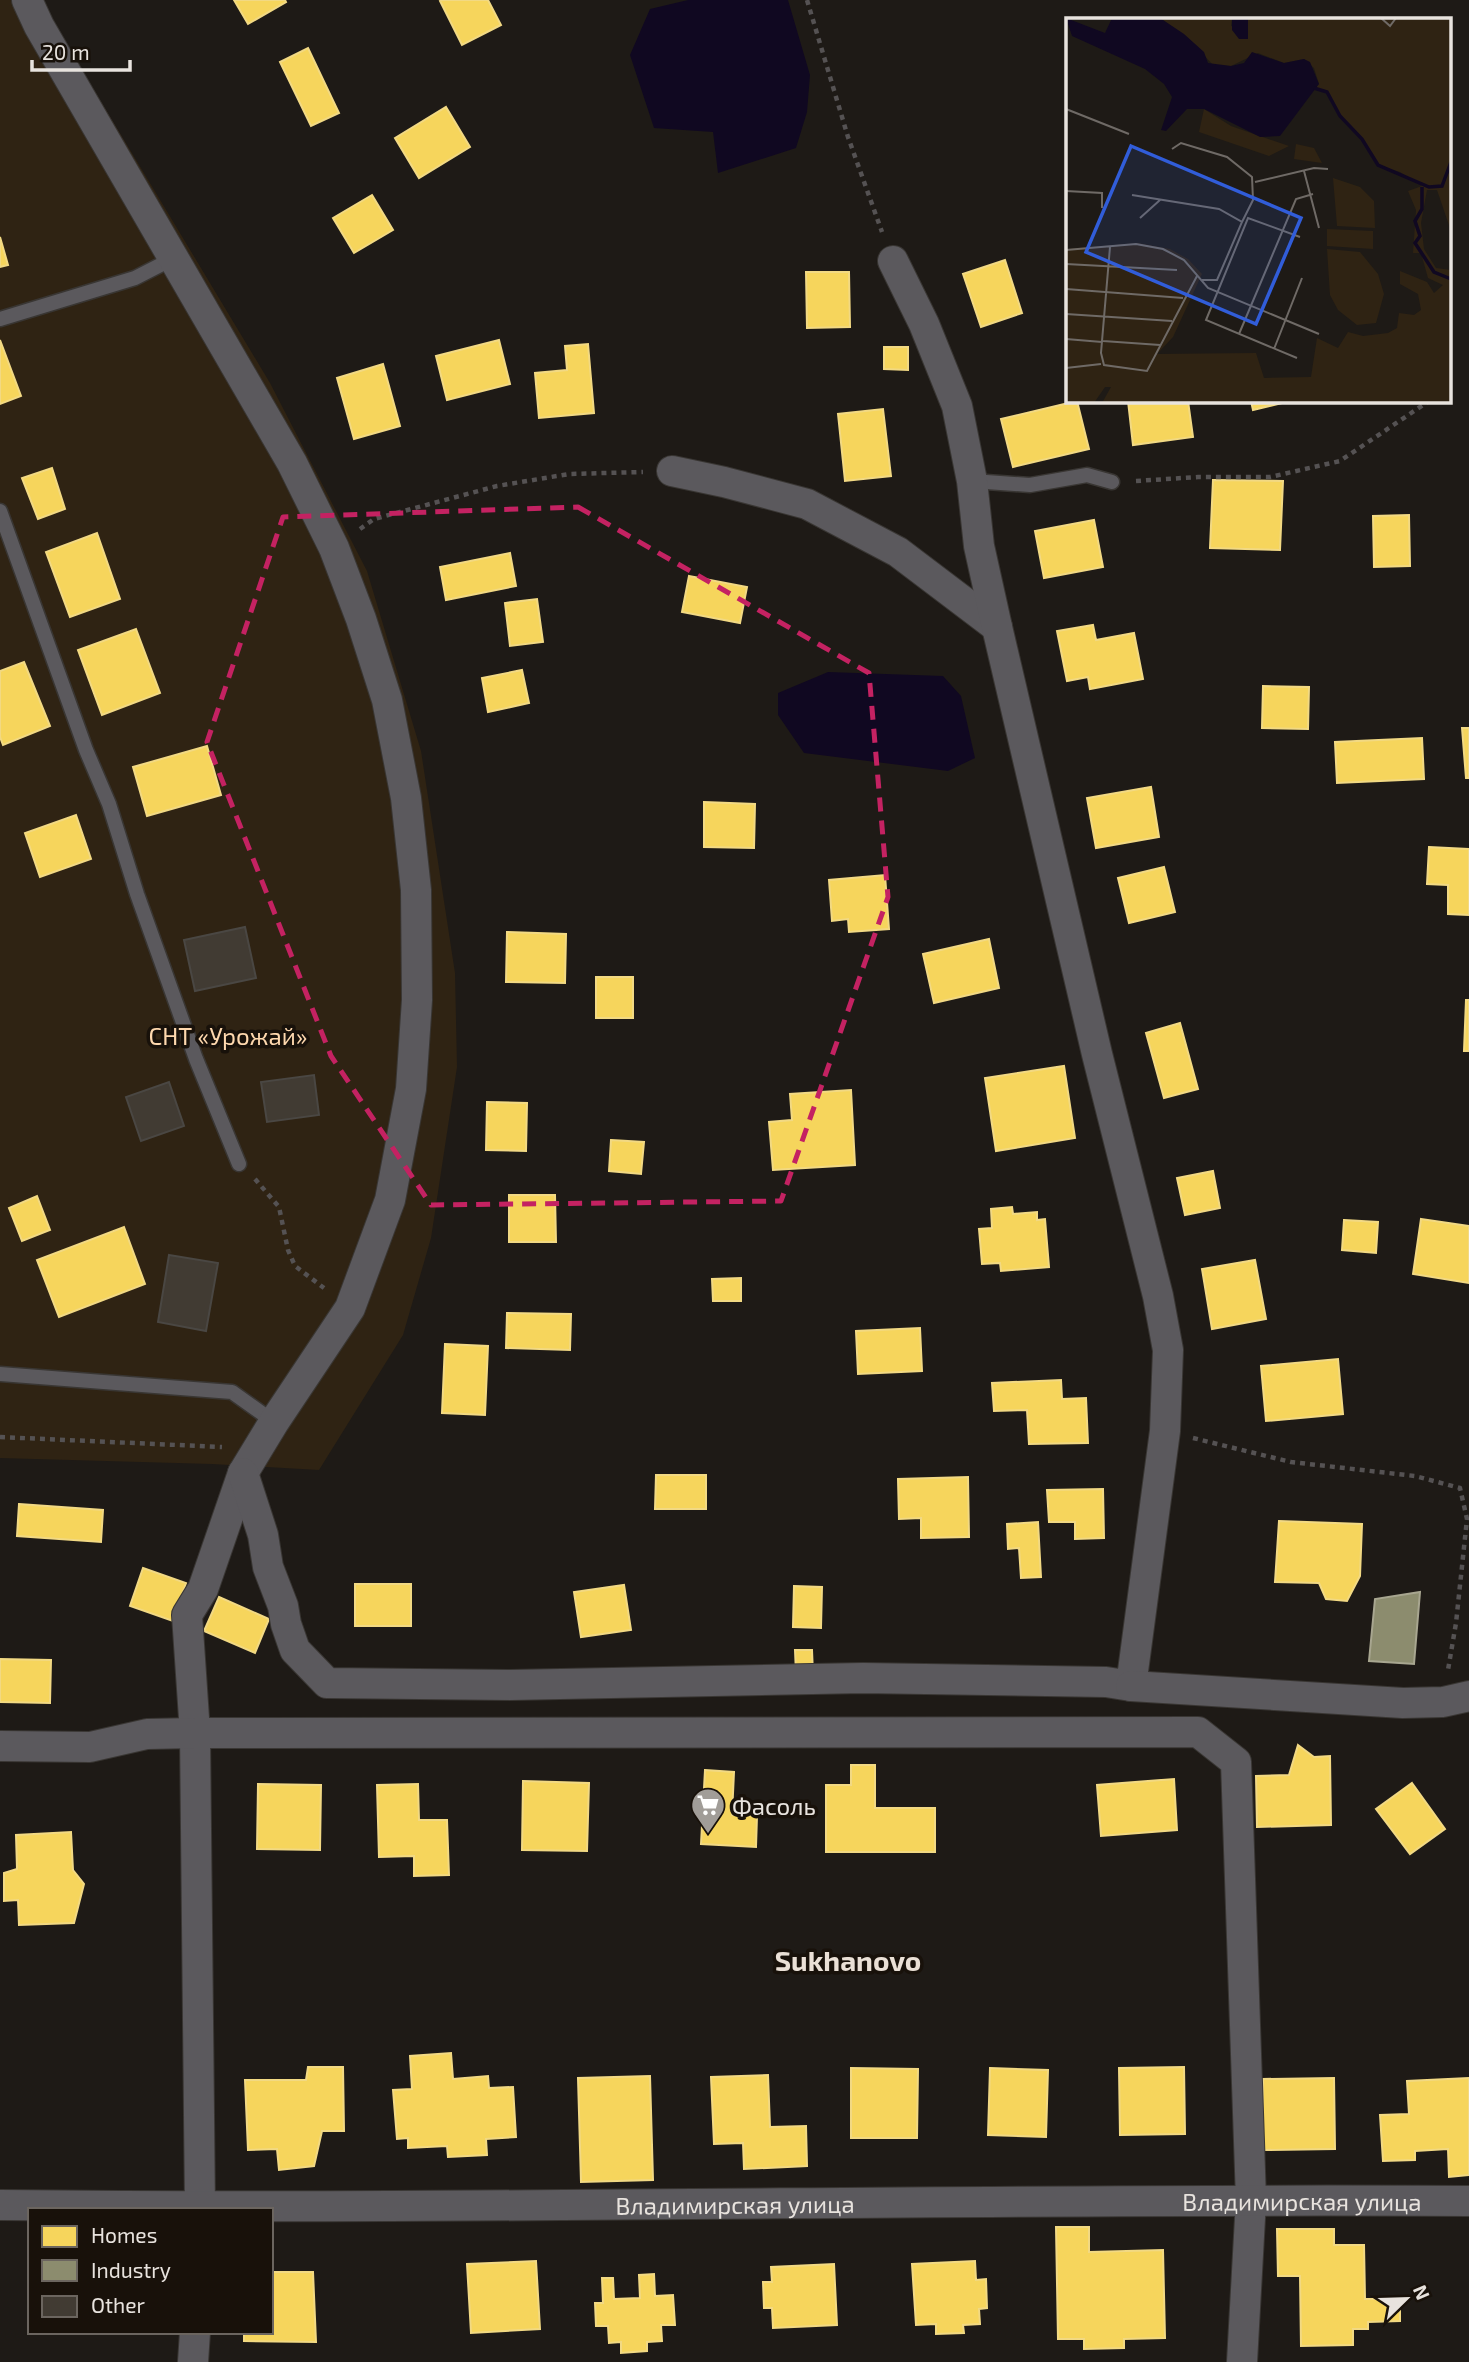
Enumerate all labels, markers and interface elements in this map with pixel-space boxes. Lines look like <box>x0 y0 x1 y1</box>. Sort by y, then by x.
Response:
inset map <box>1066 18 1452 402</box>
scale bar <box>32 28 130 72</box>
text: 20 m <box>42 39 90 64</box>
park label: СНТ «Урожай» <box>149 1021 308 1050</box>
supermarket icon: Фасоль <box>689 1786 727 1835</box>
place label: Фасоль <box>732 1791 816 1820</box>
district label: Sukhanovo <box>775 1943 921 1977</box>
street label: Владимирская улица <box>1182 2186 1422 2216</box>
street label: Владимирская улица <box>615 2188 855 2219</box>
legend <box>28 2208 273 2334</box>
text: Homes <box>91 2222 157 2247</box>
text: Industry <box>91 2257 171 2282</box>
north arrow <box>1371 2264 1441 2334</box>
text: N <box>1409 2281 1435 2303</box>
text: Other <box>91 2292 146 2317</box>

